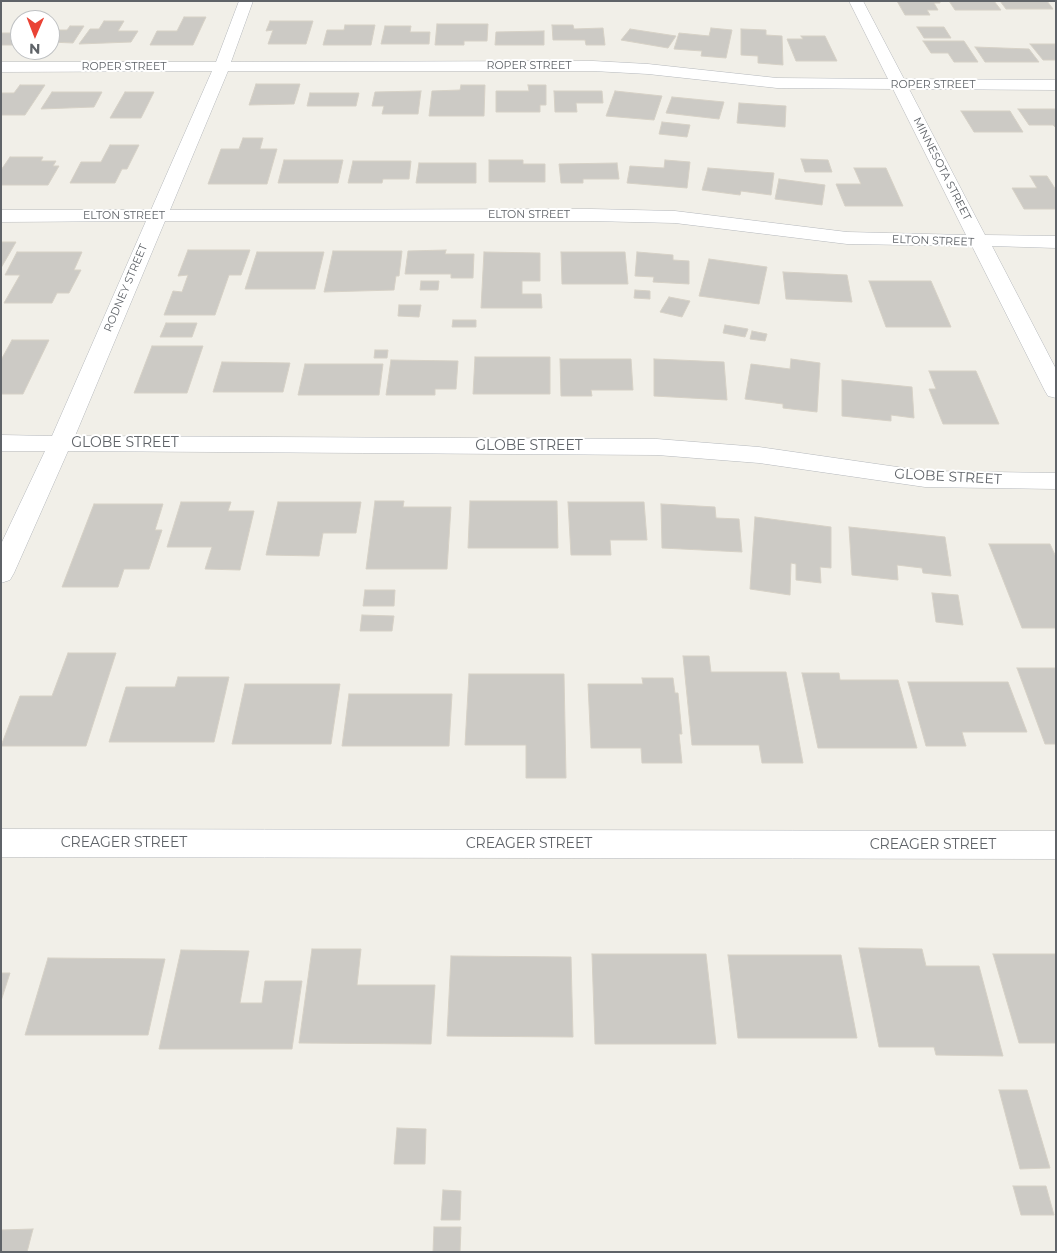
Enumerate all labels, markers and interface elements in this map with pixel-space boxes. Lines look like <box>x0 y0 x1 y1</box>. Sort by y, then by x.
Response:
north arrow <box>10 10 60 60</box>
text: N <box>29 40 41 58</box>
street label: ROPER STREET <box>486 59 572 73</box>
street label: ROPER STREET <box>81 60 167 74</box>
street label: ROPER STREET <box>890 78 976 92</box>
street label: MINNESOTA STREET <box>910 115 974 223</box>
street label: ELTON STREET <box>488 208 570 222</box>
street label: ELTON STREET <box>83 209 165 223</box>
street label: ELTON STREET <box>892 233 974 249</box>
street label: RODNEY STREET <box>102 242 150 334</box>
street label: GLOBE STREET <box>71 435 179 451</box>
street label: GLOBE STREET <box>475 438 583 454</box>
street label: GLOBE STREET <box>894 466 1002 488</box>
street label: CREAGER STREET <box>61 835 187 851</box>
street label: CREAGER STREET <box>466 836 592 852</box>
street label: CREAGER STREET <box>870 837 996 853</box>

